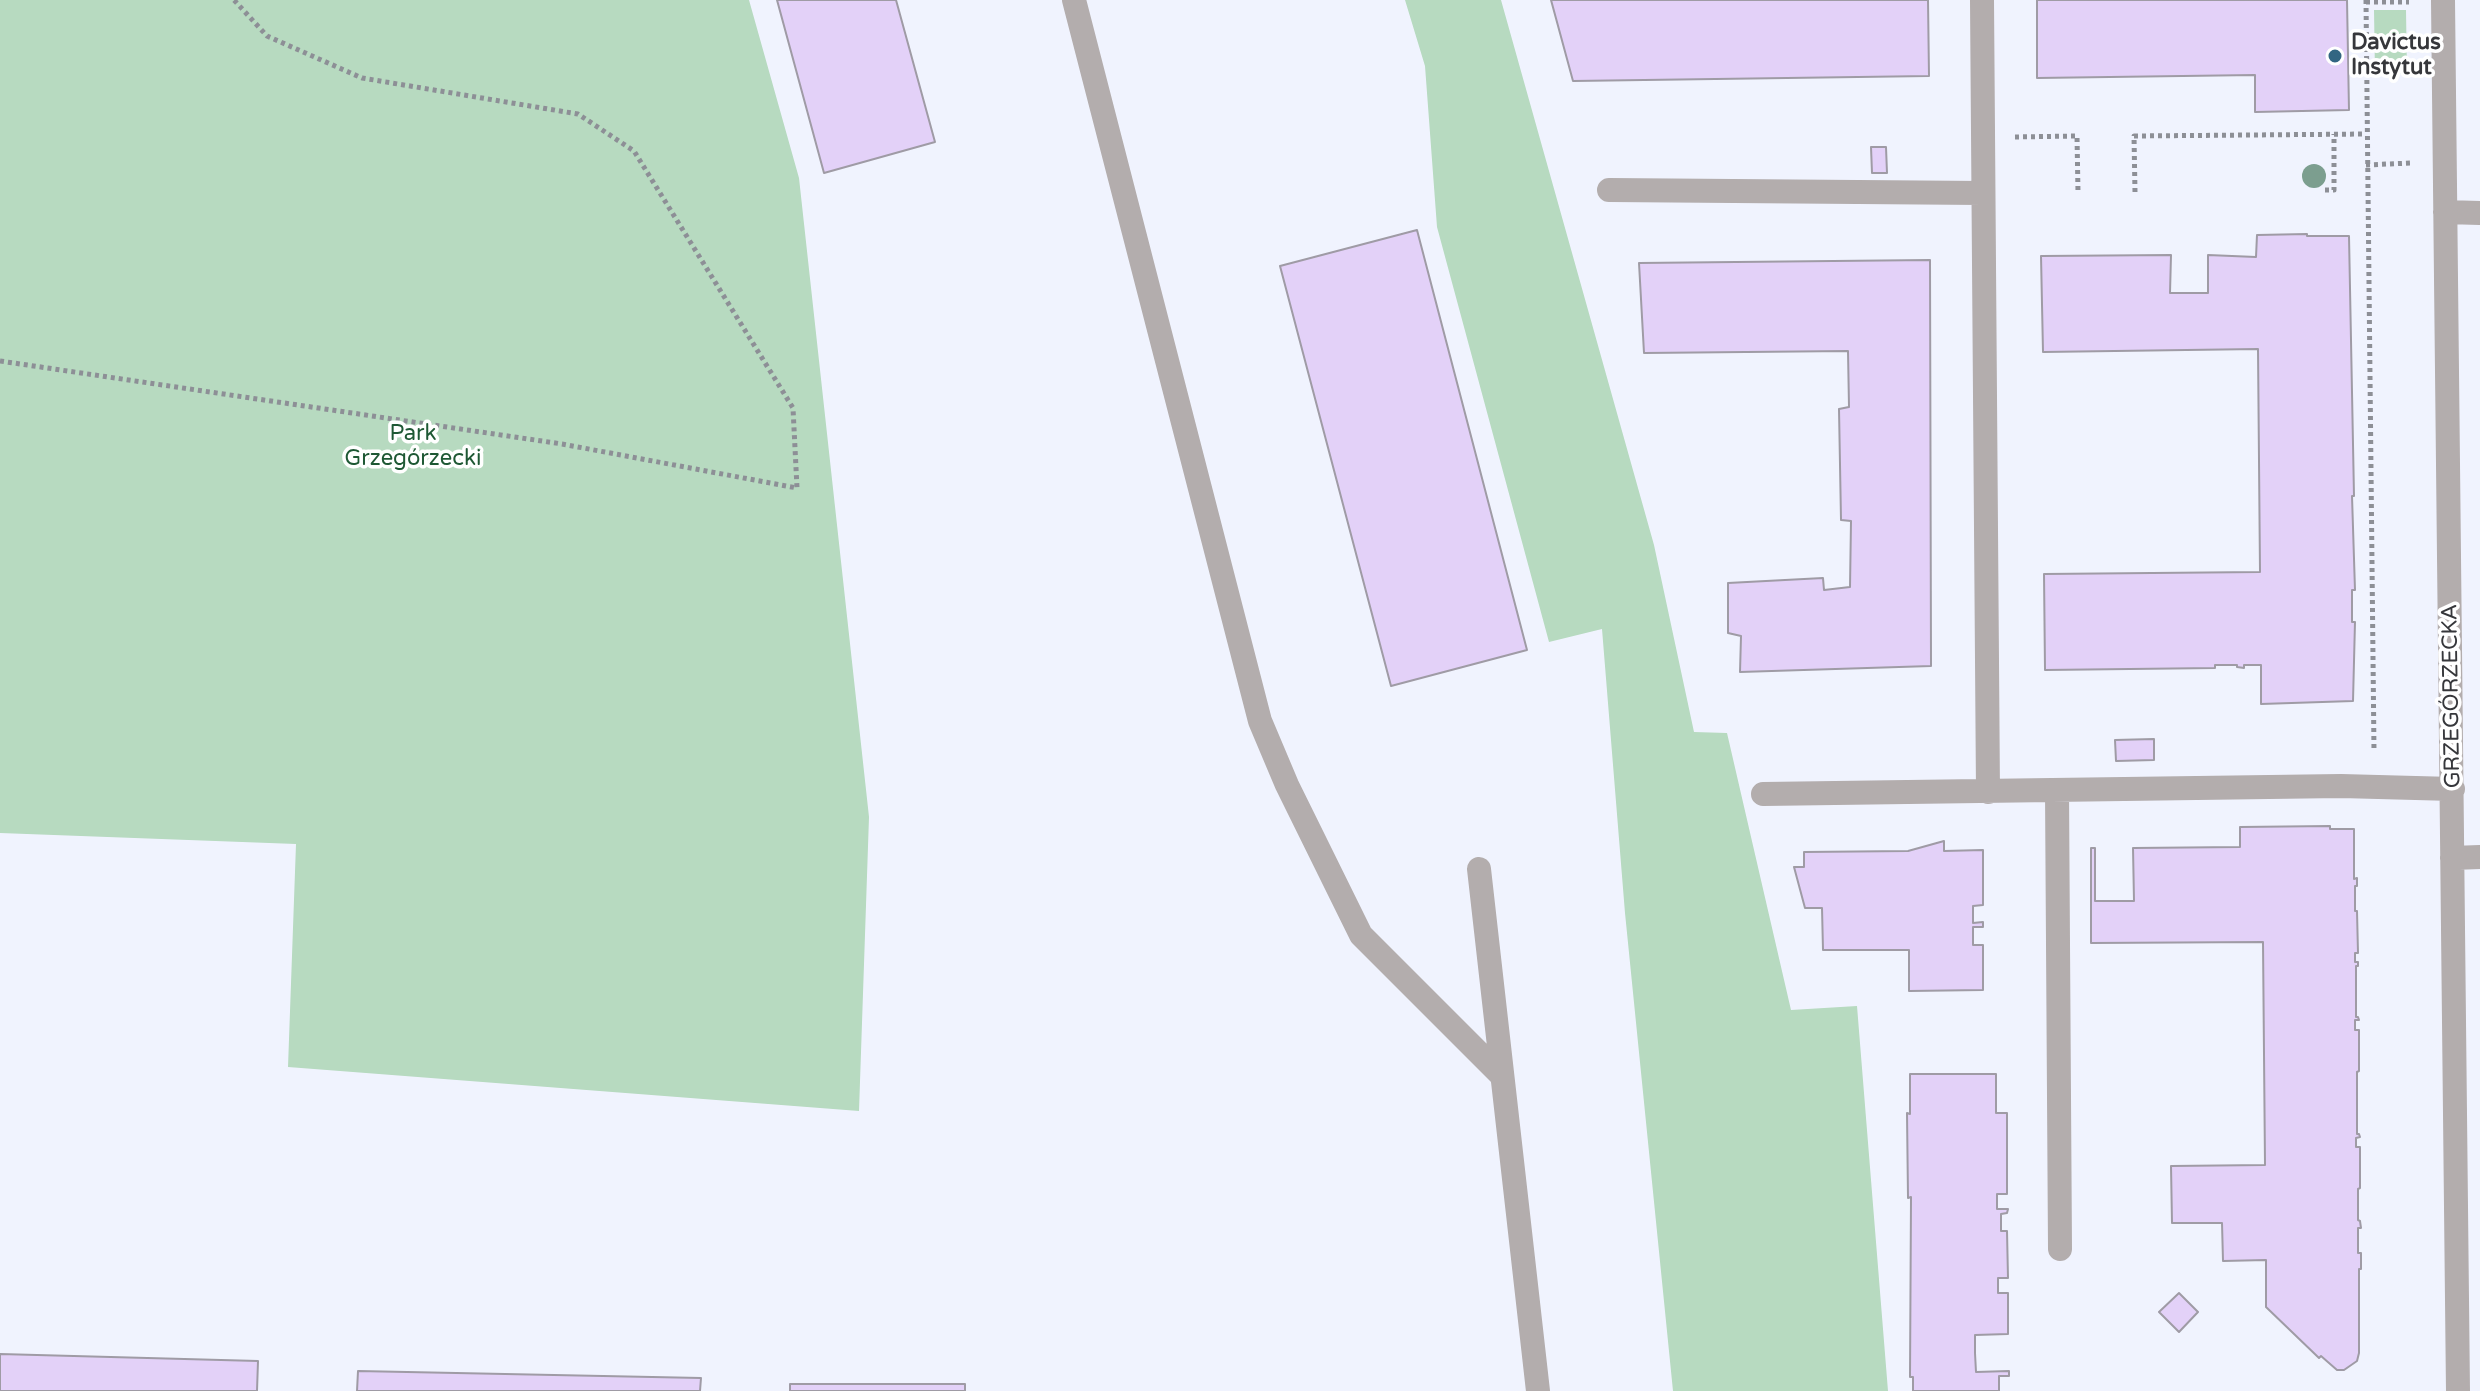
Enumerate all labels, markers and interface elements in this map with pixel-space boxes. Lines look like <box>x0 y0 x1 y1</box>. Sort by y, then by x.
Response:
place label: Davictus Instytut <box>2351 30 2441 82</box>
marker: Davictus Instytut <box>2326 47 2344 65</box>
park label: Park Grzegórzecki <box>345 421 481 472</box>
street label: GRZEGÓRZECKA <box>2437 604 2467 788</box>

